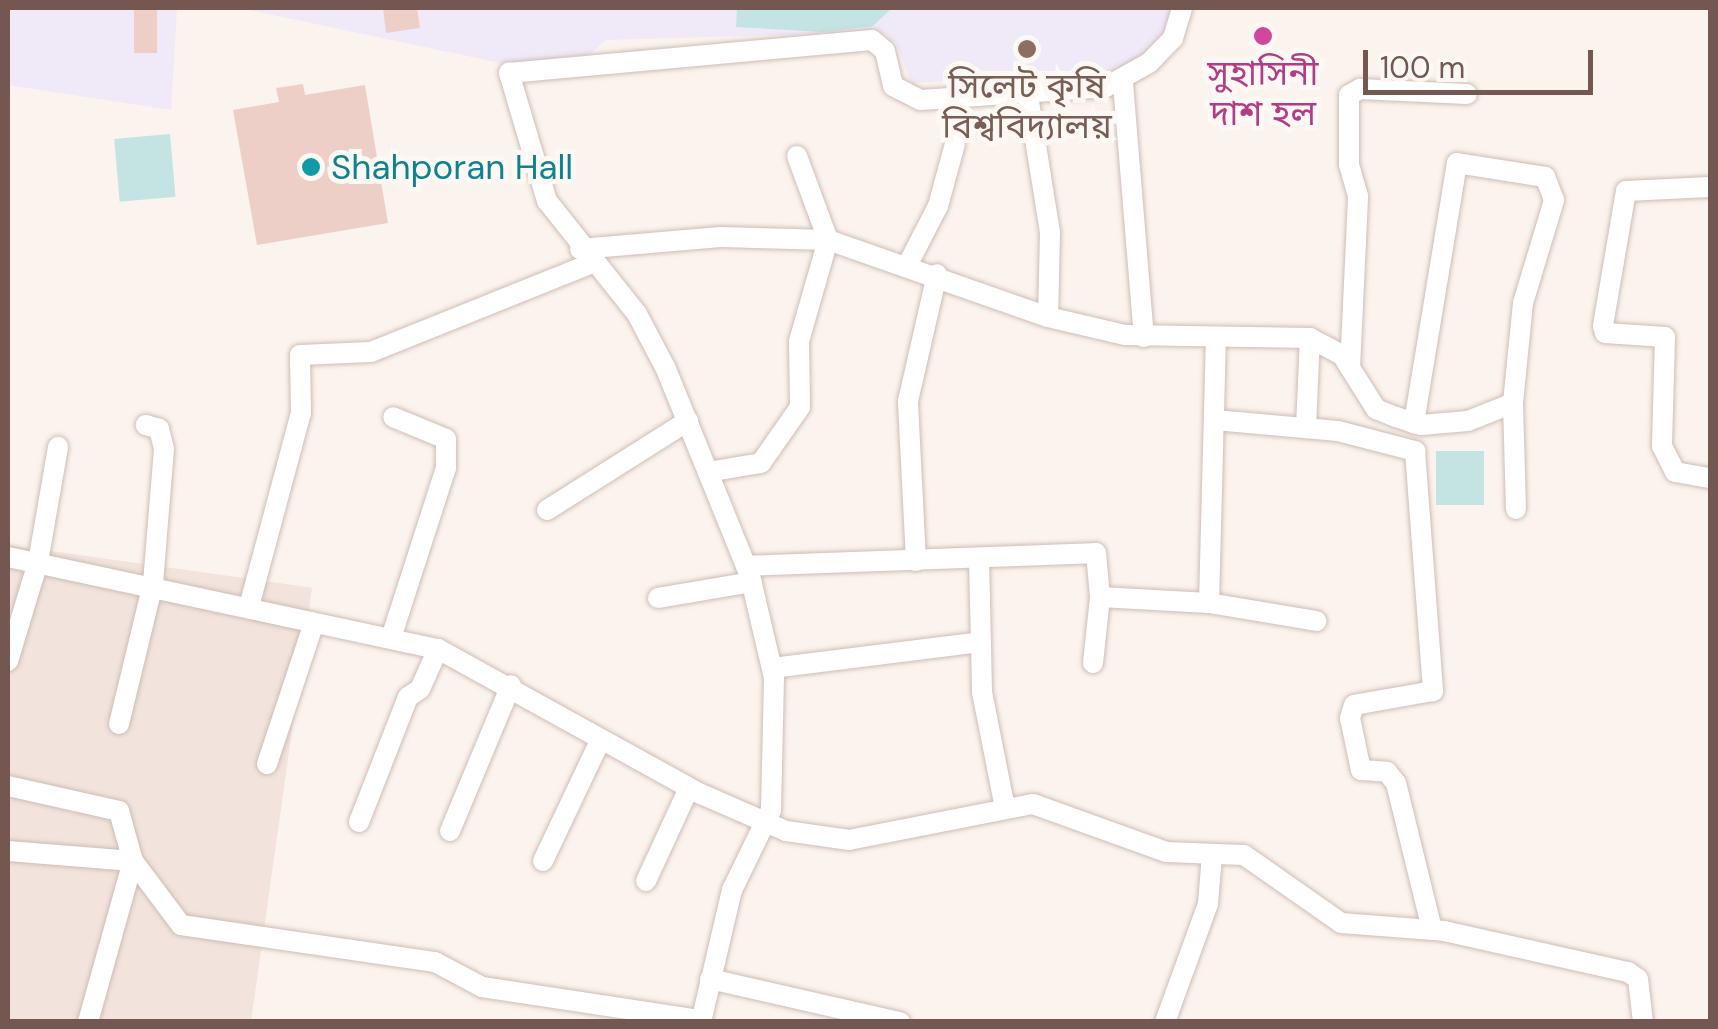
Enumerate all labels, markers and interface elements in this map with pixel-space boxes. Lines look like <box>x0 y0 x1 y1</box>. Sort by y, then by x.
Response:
marker: সুহাসিনী দাশ হল <box>1252 25 1274 47</box>
scale bar <box>1368 30 1598 92</box>
marker: সিলেট কৃষি বিশ্ববিদ্যালয় <box>1016 38 1038 60</box>
text: 100 m <box>1380 48 1465 87</box>
place label: সুহাসিনী দাশ হল <box>1207 52 1319 134</box>
place label: সিলেট কৃষি বিশ্ববিদ্যালয় <box>942 65 1112 147</box>
place label: Shahporan Hall <box>331 146 573 188</box>
marker: Shahporan Hall <box>300 156 322 178</box>

